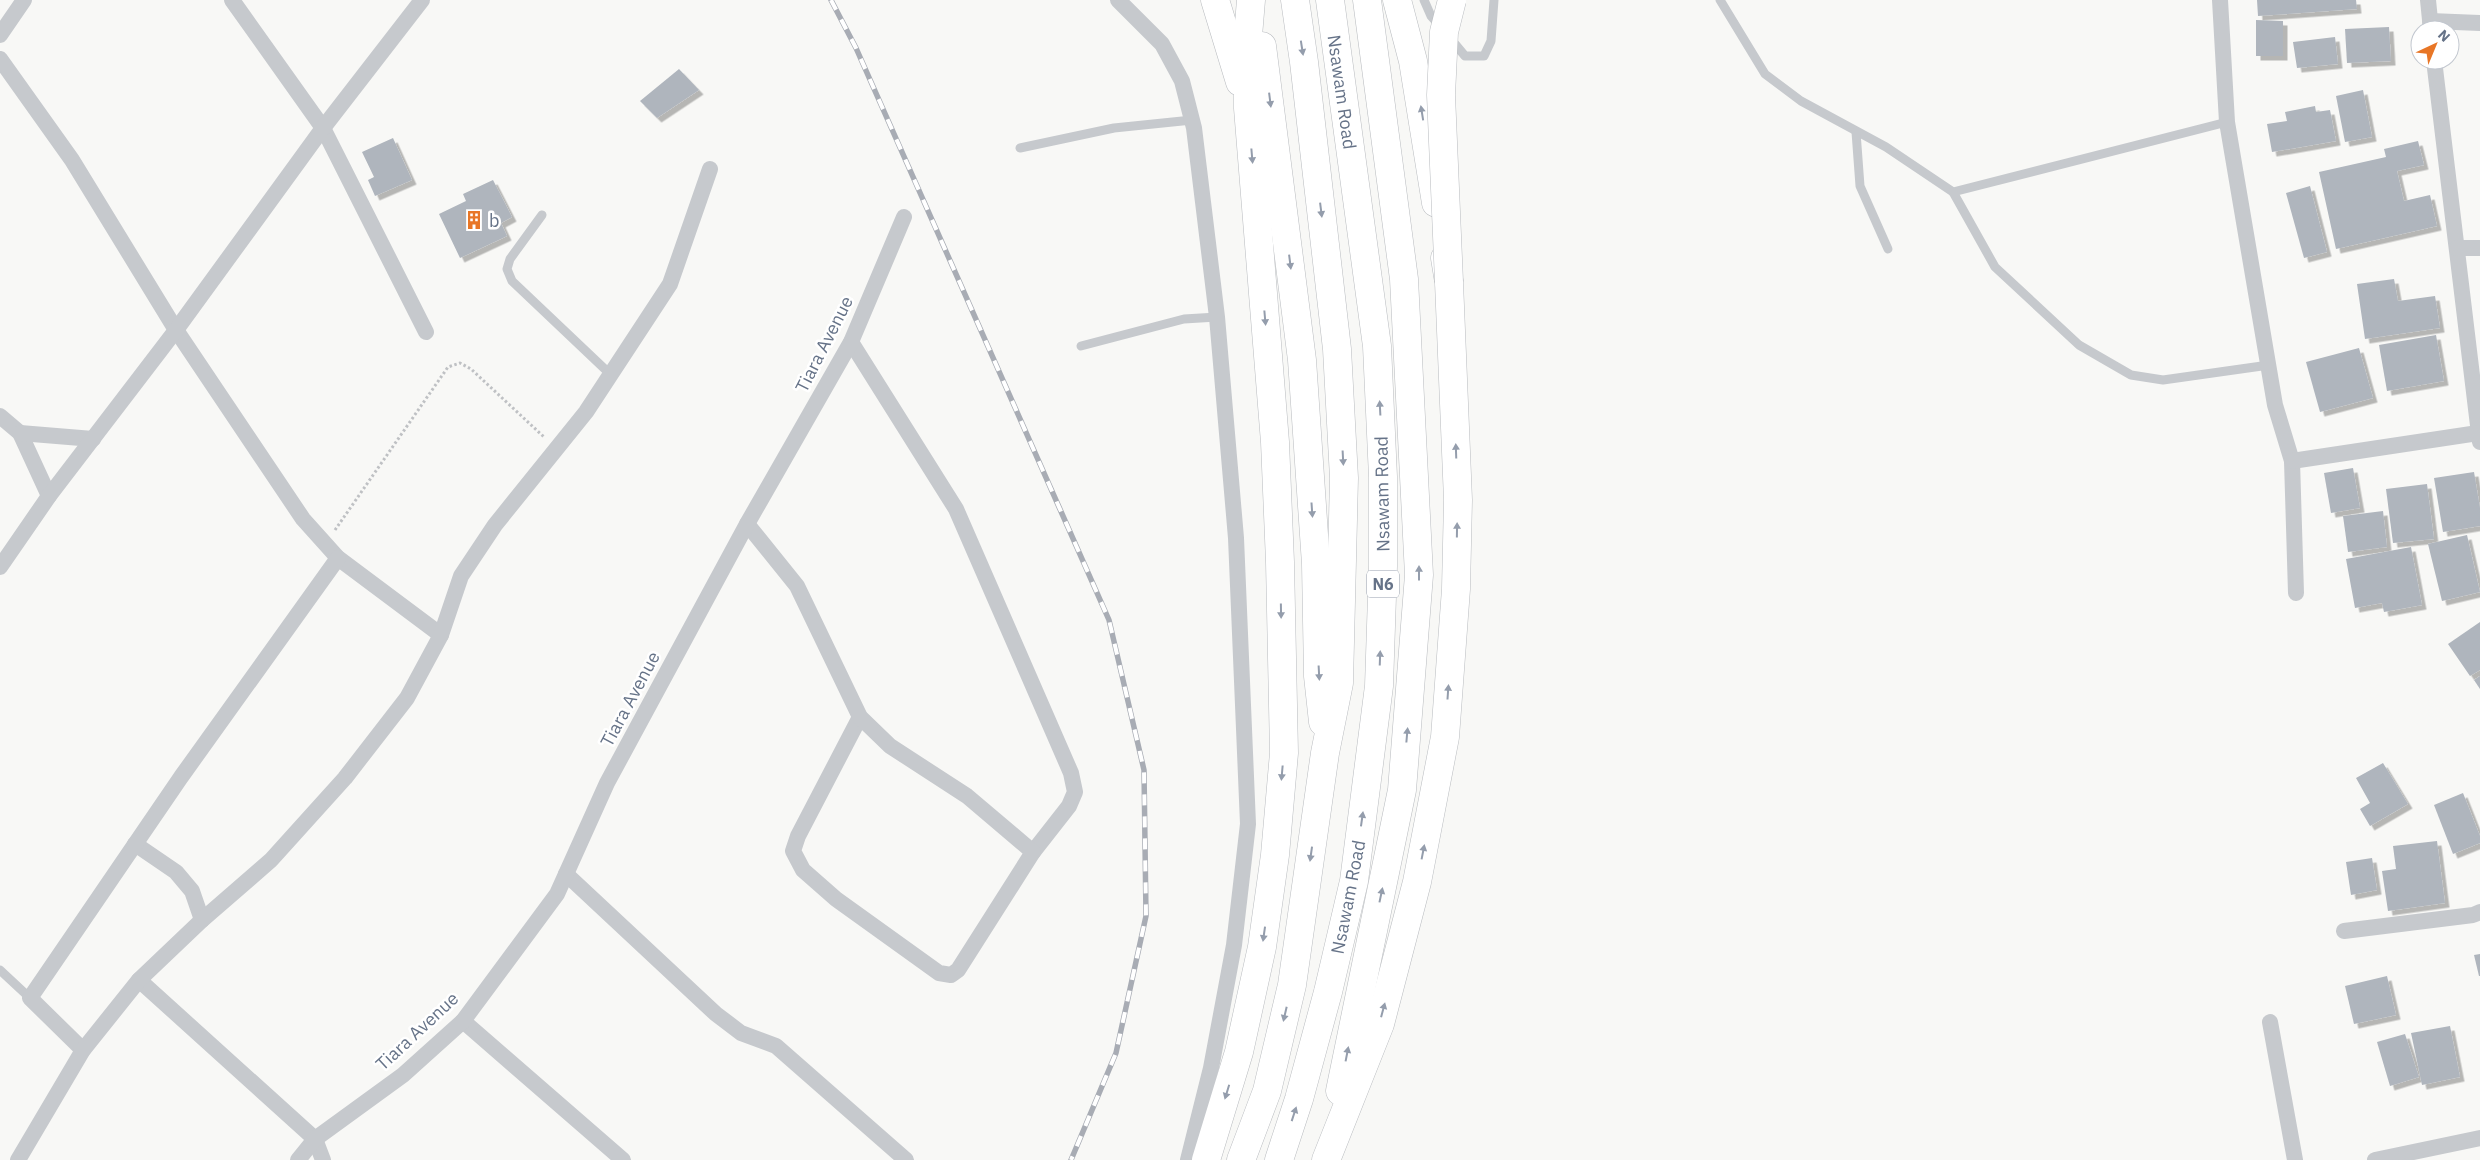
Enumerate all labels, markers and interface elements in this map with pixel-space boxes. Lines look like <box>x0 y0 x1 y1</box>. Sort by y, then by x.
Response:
north arrow <box>2410 20 2460 70</box>
text: N <box>2434 26 2454 46</box>
street label: Nsawam Road <box>1323 33 1361 151</box>
one-way arrow <box>1299 41 1307 57</box>
one-way arrow <box>1266 93 1274 109</box>
one-way arrow <box>1417 105 1425 121</box>
one-way arrow <box>1248 148 1256 164</box>
one-way arrow <box>1317 202 1325 218</box>
building icon: b <box>463 209 485 231</box>
place label: b <box>489 209 499 232</box>
one-way arrow <box>1286 254 1294 270</box>
street label: Tiara Avenue <box>790 292 858 396</box>
one-way arrow <box>1261 310 1269 326</box>
one-way arrow <box>1375 400 1383 416</box>
street label: Nsawam Road <box>1369 436 1395 552</box>
one-way arrow <box>1451 443 1459 459</box>
one-way arrow <box>1339 451 1347 467</box>
one-way arrow <box>1308 503 1316 519</box>
one-way arrow <box>1454 522 1462 538</box>
one-way arrow <box>1415 565 1423 581</box>
road number: N6 <box>1367 570 1399 598</box>
one-way arrow <box>1278 603 1286 619</box>
street label: Tiara Avenue <box>595 647 665 751</box>
one-way arrow <box>1376 650 1384 666</box>
one-way arrow <box>1315 665 1323 681</box>
one-way arrow <box>1445 684 1453 700</box>
one-way arrow <box>1403 727 1411 743</box>
one-way arrow <box>1278 765 1286 781</box>
one-way arrow <box>1358 811 1366 827</box>
street label: Nsawam Road <box>1326 838 1370 956</box>
one-way arrow <box>1419 845 1427 860</box>
one-way arrow <box>1307 846 1315 862</box>
one-way arrow <box>1377 886 1385 902</box>
one-way arrow <box>1260 927 1268 943</box>
street label: Tiara Avenue <box>371 987 463 1075</box>
one-way arrow <box>1380 1002 1388 1017</box>
one-way arrow <box>1281 1006 1289 1021</box>
one-way arrow <box>1344 1046 1352 1062</box>
one-way arrow <box>1222 1085 1230 1100</box>
one-way arrow <box>1291 1106 1298 1121</box>

